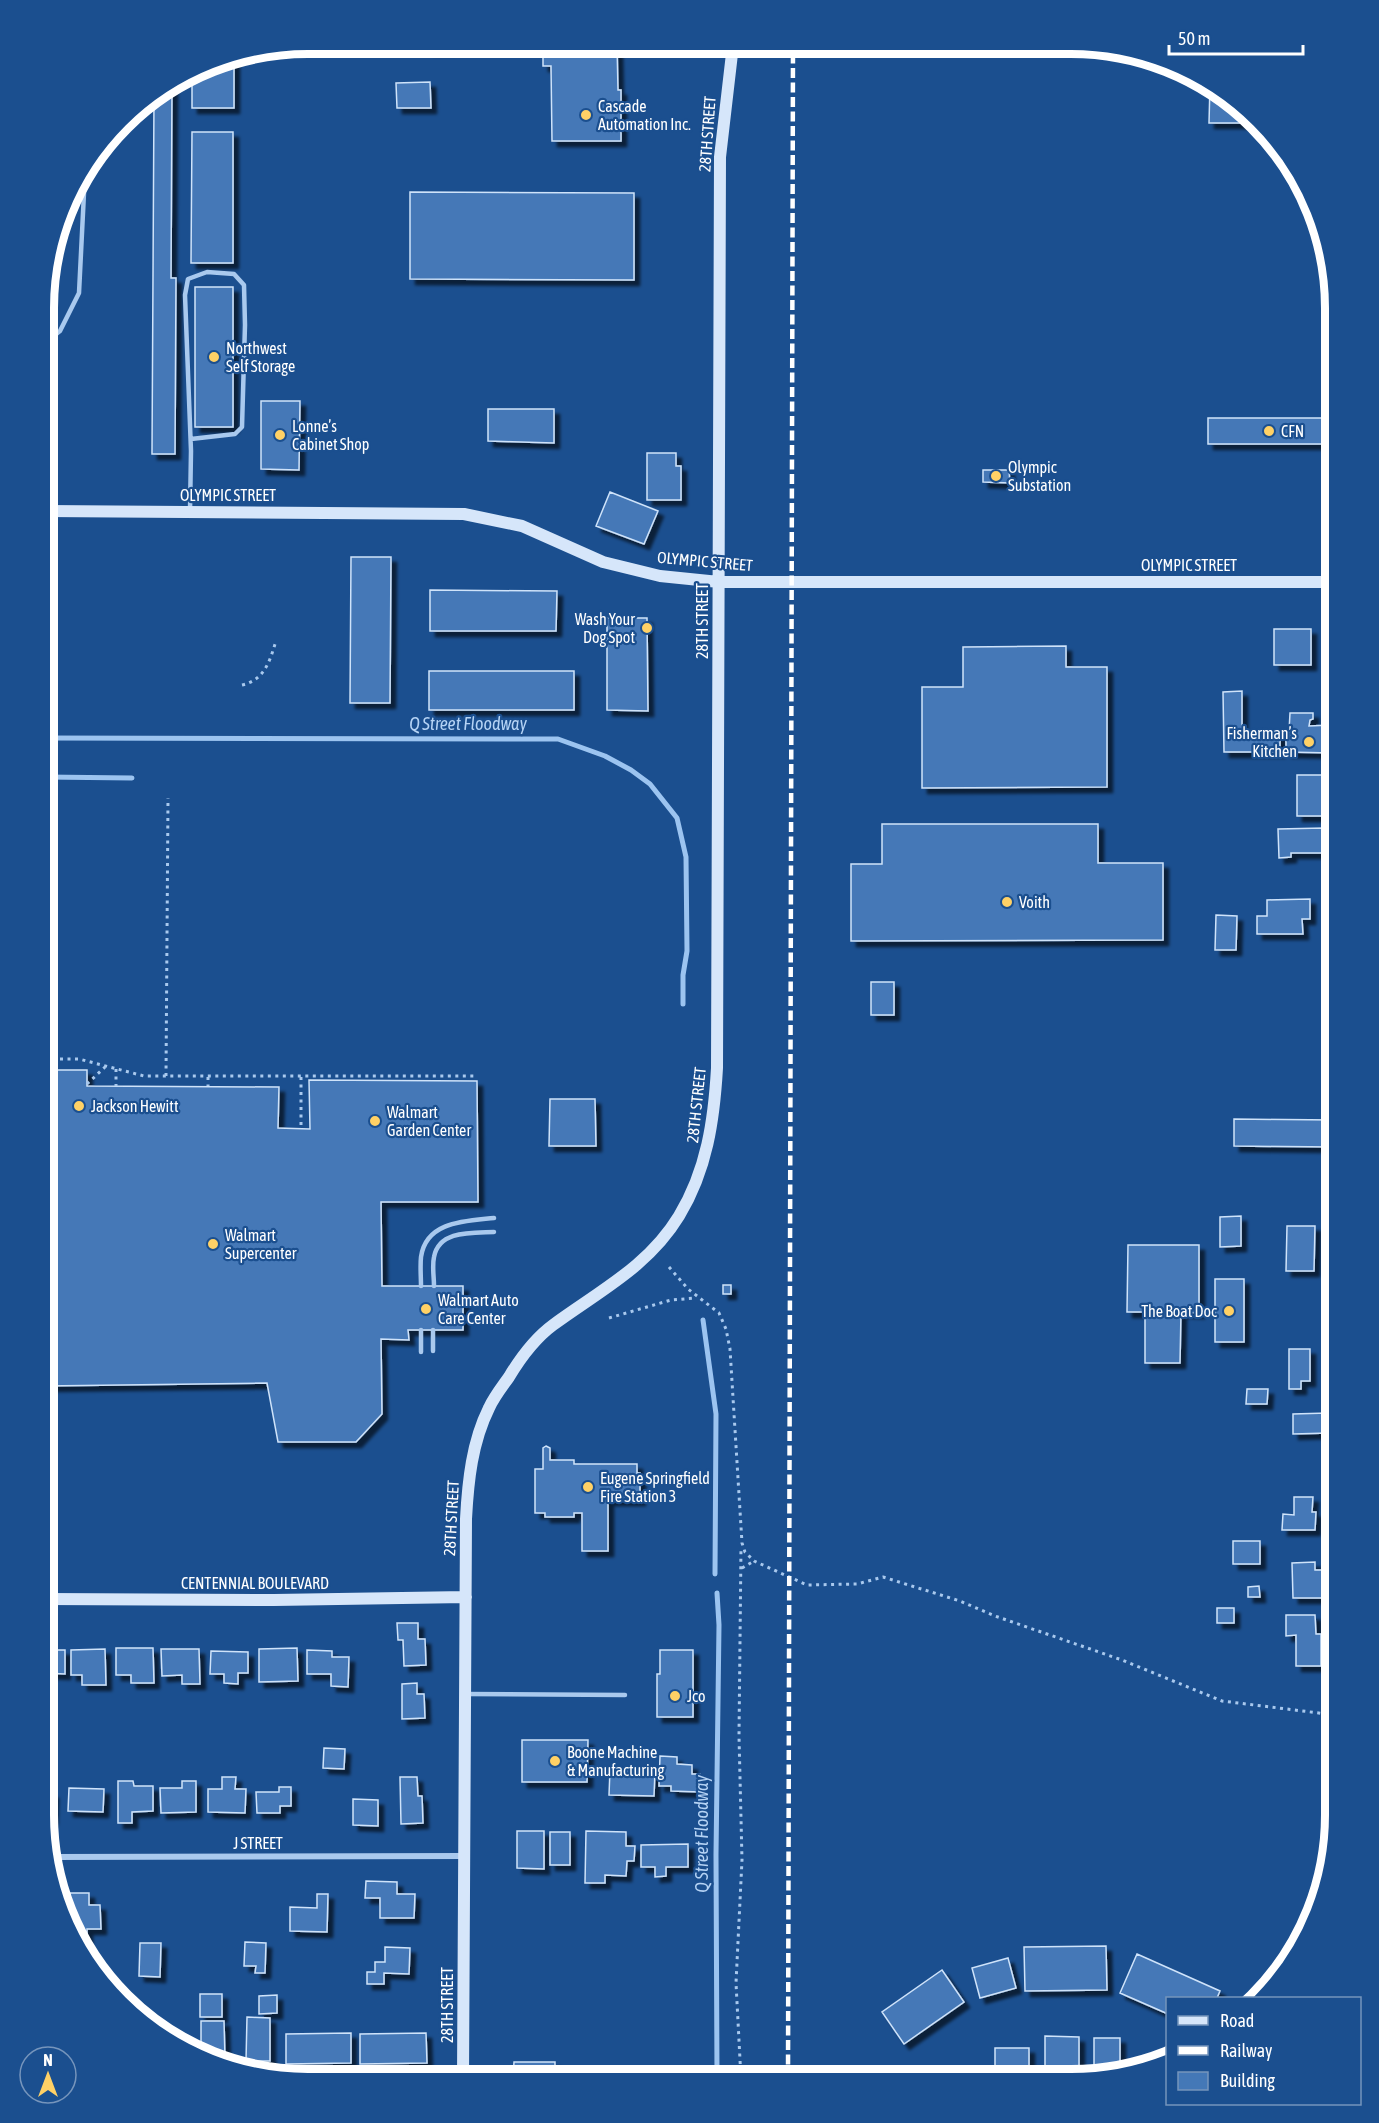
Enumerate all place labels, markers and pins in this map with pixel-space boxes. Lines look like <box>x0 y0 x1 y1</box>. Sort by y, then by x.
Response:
place label: Cascade Automation Inc. <box>598 97 691 133</box>
marker: Cascade Automation Inc. <box>579 108 593 122</box>
place label: Northwest Self Storage <box>226 339 295 376</box>
marker: Northwest Self Storage <box>207 350 221 364</box>
place label: Lonne’s Cabinet Shop <box>292 417 369 454</box>
place label: CFN <box>1281 422 1304 440</box>
marker: CFN <box>1262 424 1276 438</box>
marker: Lonne’s Cabinet Shop <box>273 428 287 442</box>
place label: Olympic Substation <box>1008 458 1071 494</box>
marker: Olympic Substation <box>989 469 1003 483</box>
place label: Wash Your Dog Spot <box>575 610 635 647</box>
marker: Wash Your Dog Spot <box>640 621 654 635</box>
place label: Fisherman’s Kitchen <box>1226 724 1297 760</box>
marker: Fisherman’s Kitchen <box>1302 735 1316 749</box>
place label: Voith <box>1019 893 1050 911</box>
marker: Voith <box>1000 895 1014 909</box>
place label: Jackson Hewitt <box>91 1097 179 1115</box>
marker: Jackson Hewitt <box>72 1099 86 1113</box>
place label: Walmart Garden Center <box>387 1103 471 1139</box>
marker: Walmart Garden Center <box>368 1114 382 1128</box>
place label: Walmart Supercenter <box>225 1226 297 1263</box>
marker: Walmart Supercenter <box>206 1237 220 1251</box>
place label: Walmart Auto Care Center <box>438 1291 519 1327</box>
marker: Walmart Auto Care Center <box>419 1302 433 1316</box>
place label: The Boat Doc <box>1141 1302 1217 1320</box>
marker: The Boat Doc <box>1222 1304 1236 1318</box>
place label: Eugene Springfield Fire Station 3 <box>600 1469 710 1505</box>
marker: Eugene Springfield Fire Station 3 <box>581 1480 595 1494</box>
place label: Jco <box>687 1687 706 1705</box>
marker: Jco <box>668 1689 682 1703</box>
place label: Boone Machine & Manufacturing <box>567 1743 664 1780</box>
marker: Boone Machine & Manufacturing <box>548 1754 562 1768</box>

